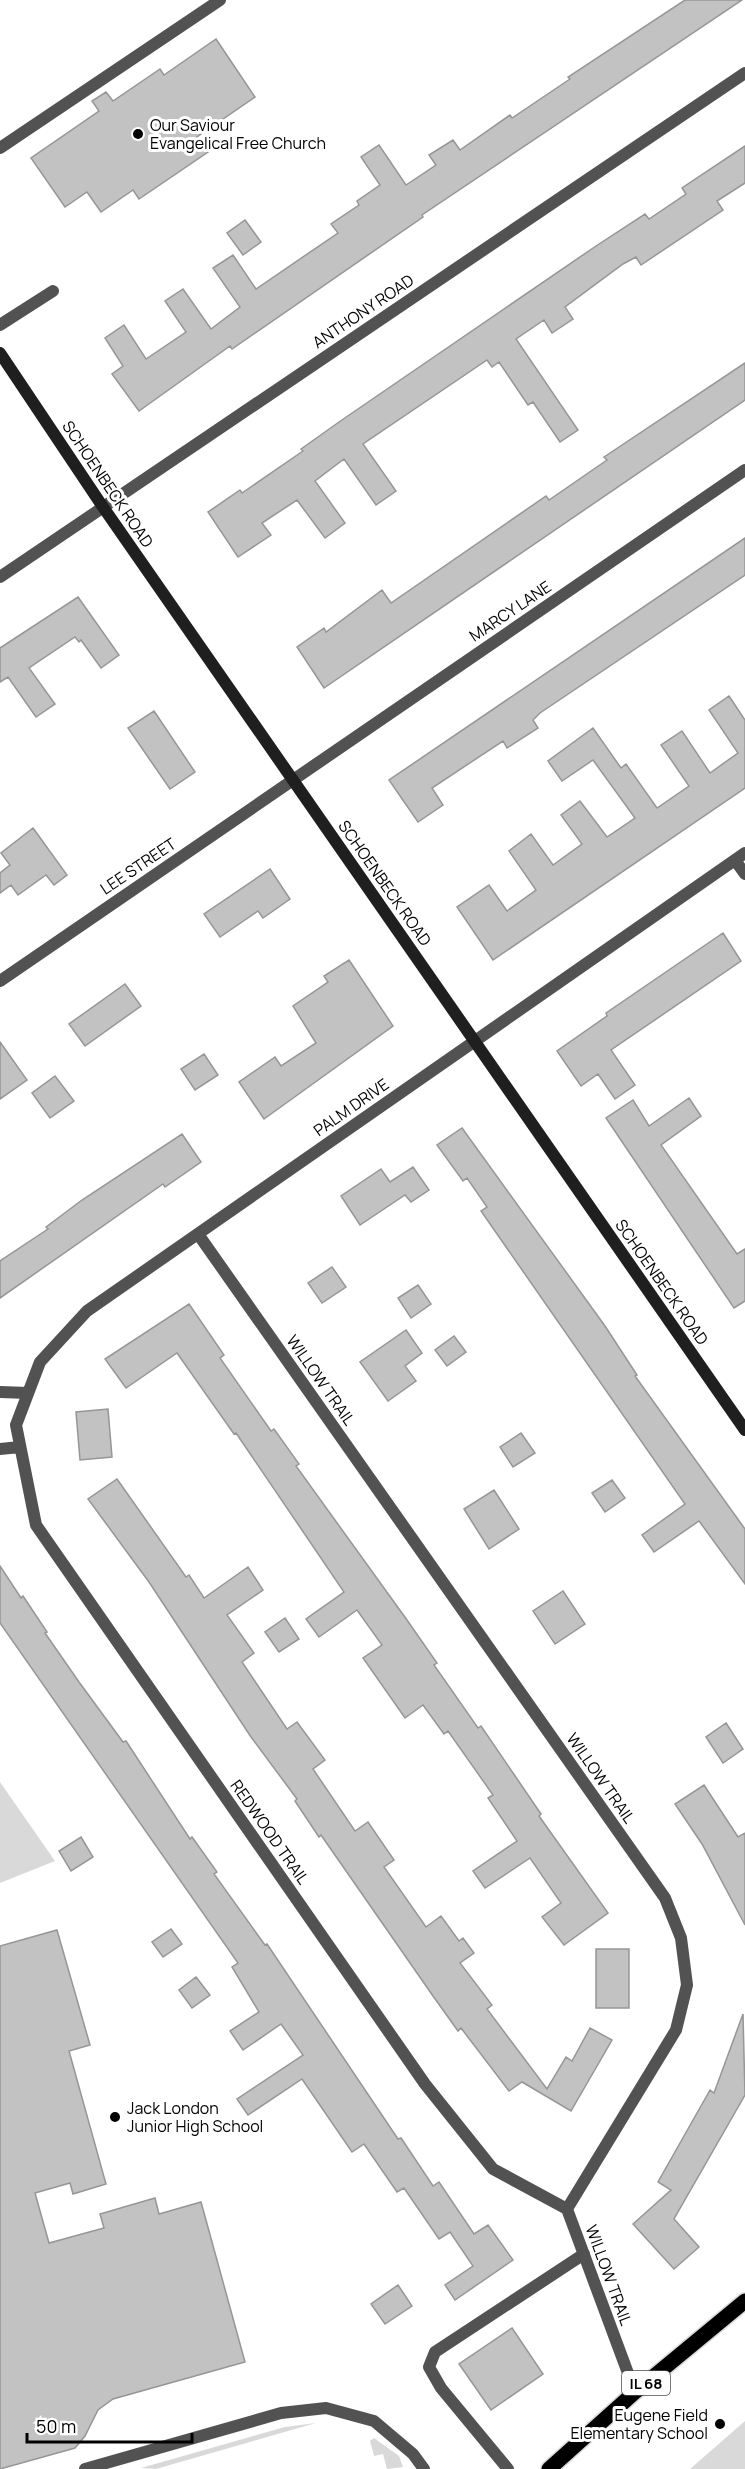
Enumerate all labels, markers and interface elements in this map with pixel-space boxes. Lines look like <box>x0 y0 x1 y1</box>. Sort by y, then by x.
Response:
place label: Our Saviour Evangelical Free Church <box>150 114 326 154</box>
marker: Our Saviour Evangelical Free Church <box>131 127 145 141</box>
street label: ANTHONY ROAD <box>308 269 418 353</box>
street label: SCHOENBECK ROAD <box>57 416 159 552</box>
street label: MARCY LANE <box>465 576 555 646</box>
street label: SCHOENBECK ROAD <box>333 816 437 950</box>
street label: LEE STREET <box>96 832 181 899</box>
street label: PALM DRIVE <box>309 1073 393 1141</box>
street label: SCHOENBECK ROAD <box>610 1215 714 1349</box>
street label: WILLOW TRAIL <box>282 1330 360 1430</box>
street label: WILLOW TRAIL <box>562 1728 640 1828</box>
street label: REDWOOD TRAIL <box>226 1775 314 1889</box>
place label: Jack London Junior High School <box>127 2097 263 2137</box>
marker: Jack London Junior High School <box>108 2110 122 2124</box>
street label: WILLOW TRAIL <box>581 2222 637 2328</box>
road number: IL 68 <box>622 2371 670 2395</box>
place label: Eugene Field Elementary School <box>570 2404 708 2444</box>
scale bar <box>27 2406 192 2444</box>
text: 50 m <box>36 2414 76 2438</box>
marker: Eugene Field Elementary School <box>713 2417 727 2431</box>

